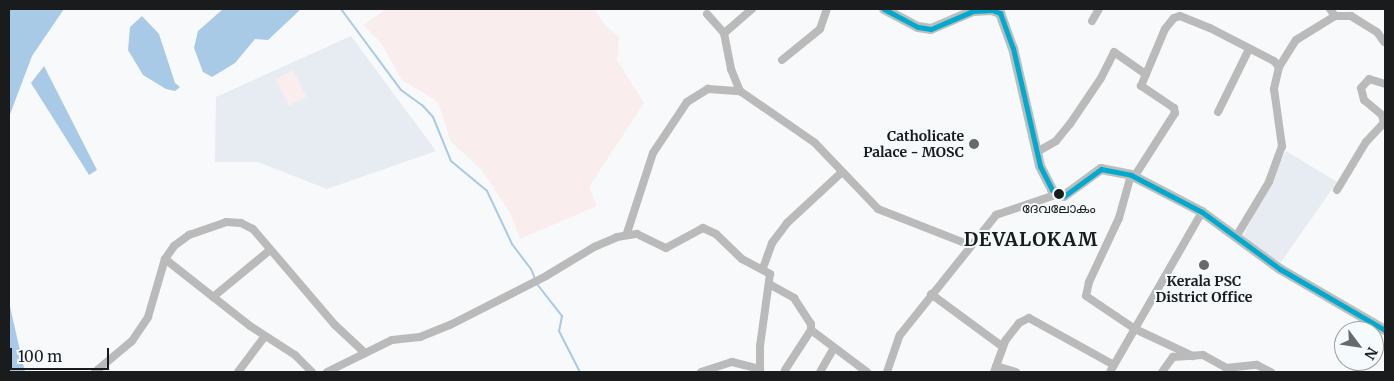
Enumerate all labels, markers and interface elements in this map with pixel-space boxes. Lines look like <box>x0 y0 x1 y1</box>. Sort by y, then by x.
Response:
place label: Catholicate Palace - MOSC <box>863 128 964 160</box>
marker: Catholicate Palace - MOSC <box>968 138 980 150</box>
marker: ദേവലോകം <box>1054 189 1064 199</box>
place label: ദേവലോകം <box>1022 201 1096 217</box>
district label: DEVALOKAM <box>963 229 1099 251</box>
marker: Kerala PSC District Office <box>1198 259 1210 271</box>
place label: Kerala PSC District Office <box>1156 273 1252 306</box>
north arrow <box>1334 321 1384 371</box>
scale bar <box>12 338 111 370</box>
text: N <box>1360 344 1382 363</box>
text: 100 m <box>18 347 62 366</box>

